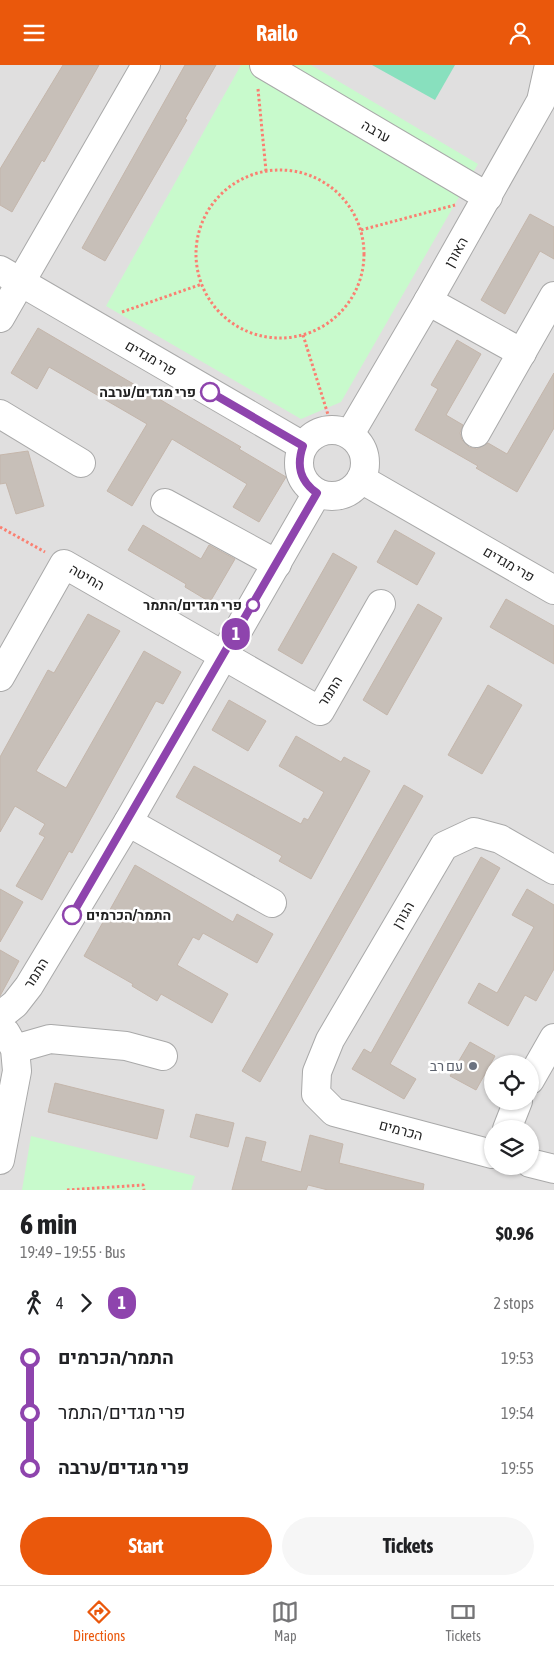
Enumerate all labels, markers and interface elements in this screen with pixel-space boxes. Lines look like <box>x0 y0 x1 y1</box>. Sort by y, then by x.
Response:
icon: menu <box>20 19 48 47</box>
icon: person <box>506 19 534 47</box>
text: Railo <box>256 20 298 46</box>
street label: ערבה <box>359 116 393 146</box>
street label: האורן <box>441 234 471 270</box>
street label: פרי מגדים <box>123 337 179 379</box>
marker: פרי מגדים/ערבה <box>200 382 220 402</box>
place label: פרי מגדים/ערבה <box>99 384 196 400</box>
street label: פרי מגדים <box>481 543 537 585</box>
street label: החיטה <box>67 561 107 593</box>
place label: פרי מגדים/התמר <box>143 597 242 613</box>
marker: פרי מגדים/התמר <box>246 598 260 612</box>
line badge: 1 <box>220 618 252 650</box>
text: 1 <box>232 623 240 644</box>
street label: התמר <box>315 673 345 709</box>
street label: הגורן <box>389 899 417 931</box>
marker: התמר/הכרמים <box>62 905 82 925</box>
place label: התמר/הכרמים <box>86 907 171 923</box>
street label: התמר <box>21 955 51 991</box>
map controls <box>484 1055 539 1175</box>
button: locate <box>484 1055 539 1110</box>
place label: עם רב <box>430 1058 463 1074</box>
marker: עם רב <box>467 1060 479 1072</box>
street label: הכרמים <box>377 1116 425 1144</box>
button: layers <box>484 1120 539 1175</box>
text: 6 min <box>20 1208 77 1240</box>
text: $0.96 <box>496 1222 534 1244</box>
text: 19:49 – 19:55 · Bus <box>20 1243 125 1261</box>
icon: walk <box>20 1289 48 1317</box>
icon: forward <box>72 1289 100 1317</box>
text: 1 <box>118 1292 126 1313</box>
text: 4 <box>56 1294 64 1312</box>
text: 2 stops <box>493 1294 534 1312</box>
text: התמר/הכרמים <box>58 1346 174 1368</box>
text: 19:53 <box>501 1349 534 1367</box>
text: פרי מגדים/התמר <box>58 1401 186 1423</box>
text: 19:54 <box>501 1404 534 1422</box>
text: פרי מגדים/ערבה <box>58 1456 189 1478</box>
text: 19:55 <box>501 1459 534 1477</box>
button: Start <box>20 1517 272 1575</box>
button: Tickets <box>282 1517 534 1575</box>
tab: Directions <box>73 1598 125 1644</box>
tab: Map <box>271 1598 299 1644</box>
tab: Tickets <box>445 1598 481 1644</box>

